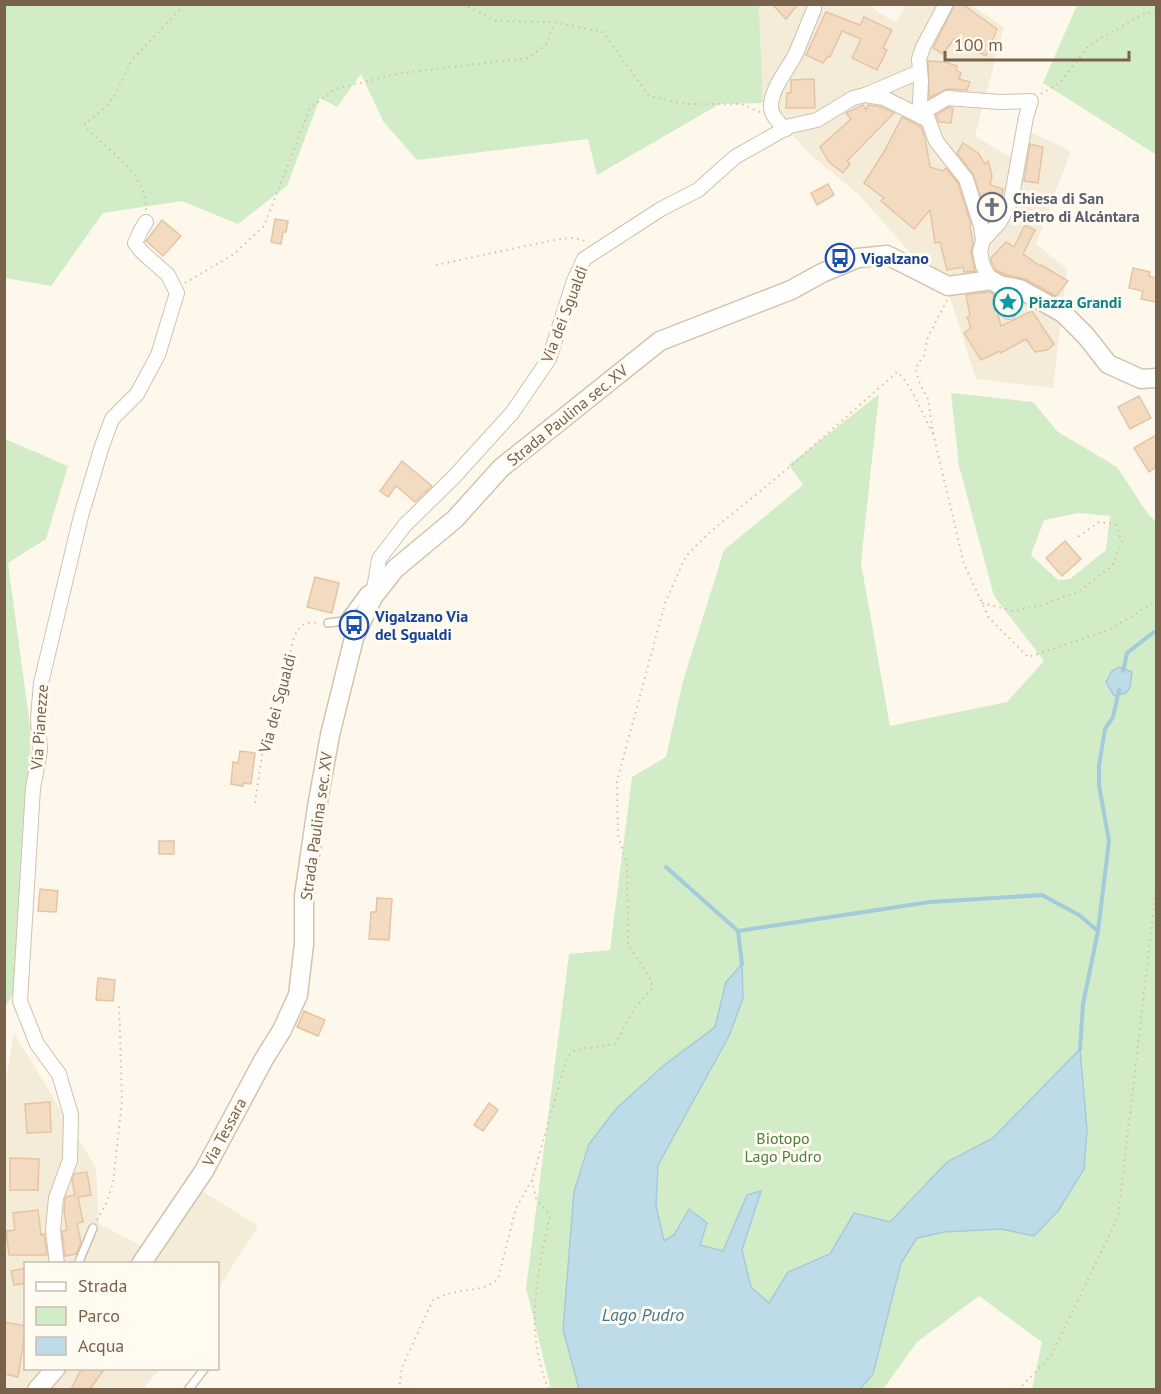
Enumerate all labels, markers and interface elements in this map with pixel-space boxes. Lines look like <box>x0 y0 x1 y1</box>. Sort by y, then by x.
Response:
scale bar <box>945 24 1130 62</box>
text: 100 m <box>954 33 1003 56</box>
place label: Chiesa di San Pietro di Alcántara <box>1013 188 1140 226</box>
church icon: Chiesa di San Pietro di Alcántara <box>976 191 1008 223</box>
bus stop icon: Vigalzano <box>824 242 856 274</box>
place label: Vigalzano <box>860 248 929 268</box>
street label: Via dei Sgualdi <box>536 263 592 366</box>
place icon: Piazza Grandi <box>992 286 1024 318</box>
place label: Piazza Grandi <box>1029 292 1122 312</box>
street label: Strada Paulina sec. XV <box>502 360 632 470</box>
place label: Vigalzano Via del Sgualdi <box>374 606 468 644</box>
bus stop icon: Vigalzano Via del Sgualdi <box>338 609 370 641</box>
street label: Via dei Sgualdi <box>254 651 300 756</box>
street label: Via Pianezze <box>26 684 52 771</box>
street label: Strada Paulina sec. XV <box>296 750 336 902</box>
street label: Via Tessara <box>197 1094 250 1171</box>
park label: Biotopo Lago Pudro <box>745 1128 821 1166</box>
legend <box>24 1262 219 1370</box>
text: Strada <box>78 1274 127 1297</box>
water label: Lago Pudro <box>602 1303 684 1326</box>
text: Parco <box>78 1304 120 1327</box>
text: Acqua <box>78 1334 124 1357</box>

